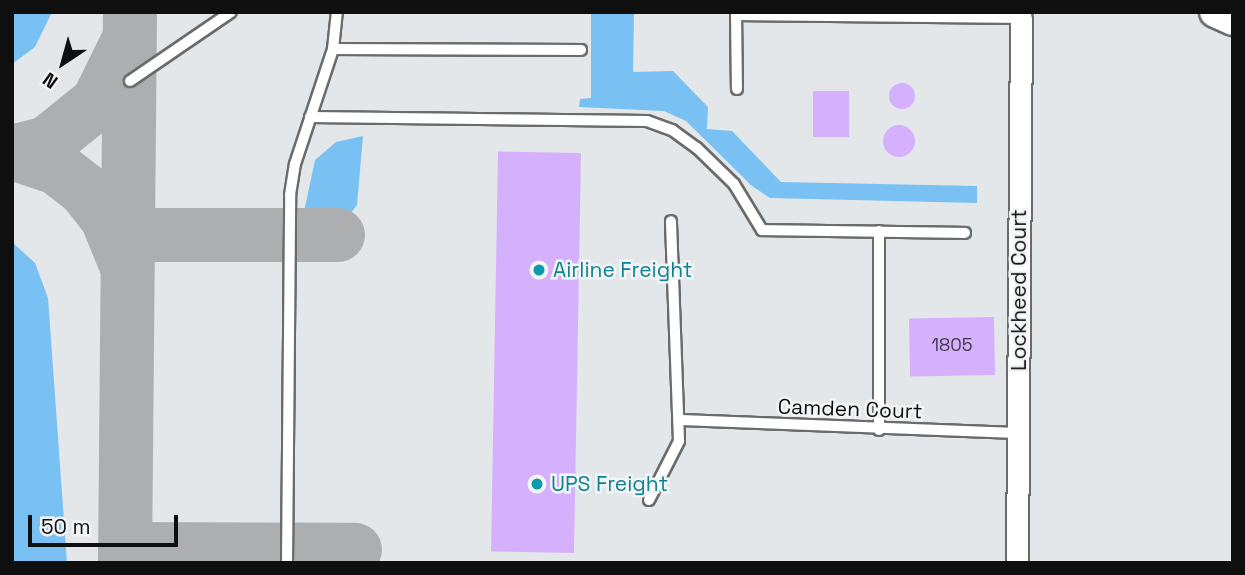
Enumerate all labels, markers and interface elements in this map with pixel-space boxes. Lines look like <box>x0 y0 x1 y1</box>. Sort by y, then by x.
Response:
north arrow <box>28 28 98 98</box>
text: N <box>38 67 63 94</box>
street label: Lockheed Court <box>1006 209 1032 371</box>
place label: Airline Freight <box>553 257 692 283</box>
marker: Airline Freight <box>531 262 547 278</box>
house number: 1805 <box>931 334 973 356</box>
street label: Camden Court <box>777 394 923 424</box>
place label: UPS Freight <box>551 471 668 497</box>
marker: UPS Freight <box>529 476 545 492</box>
scale bar <box>32 502 182 546</box>
text: 50 m <box>41 513 91 540</box>

